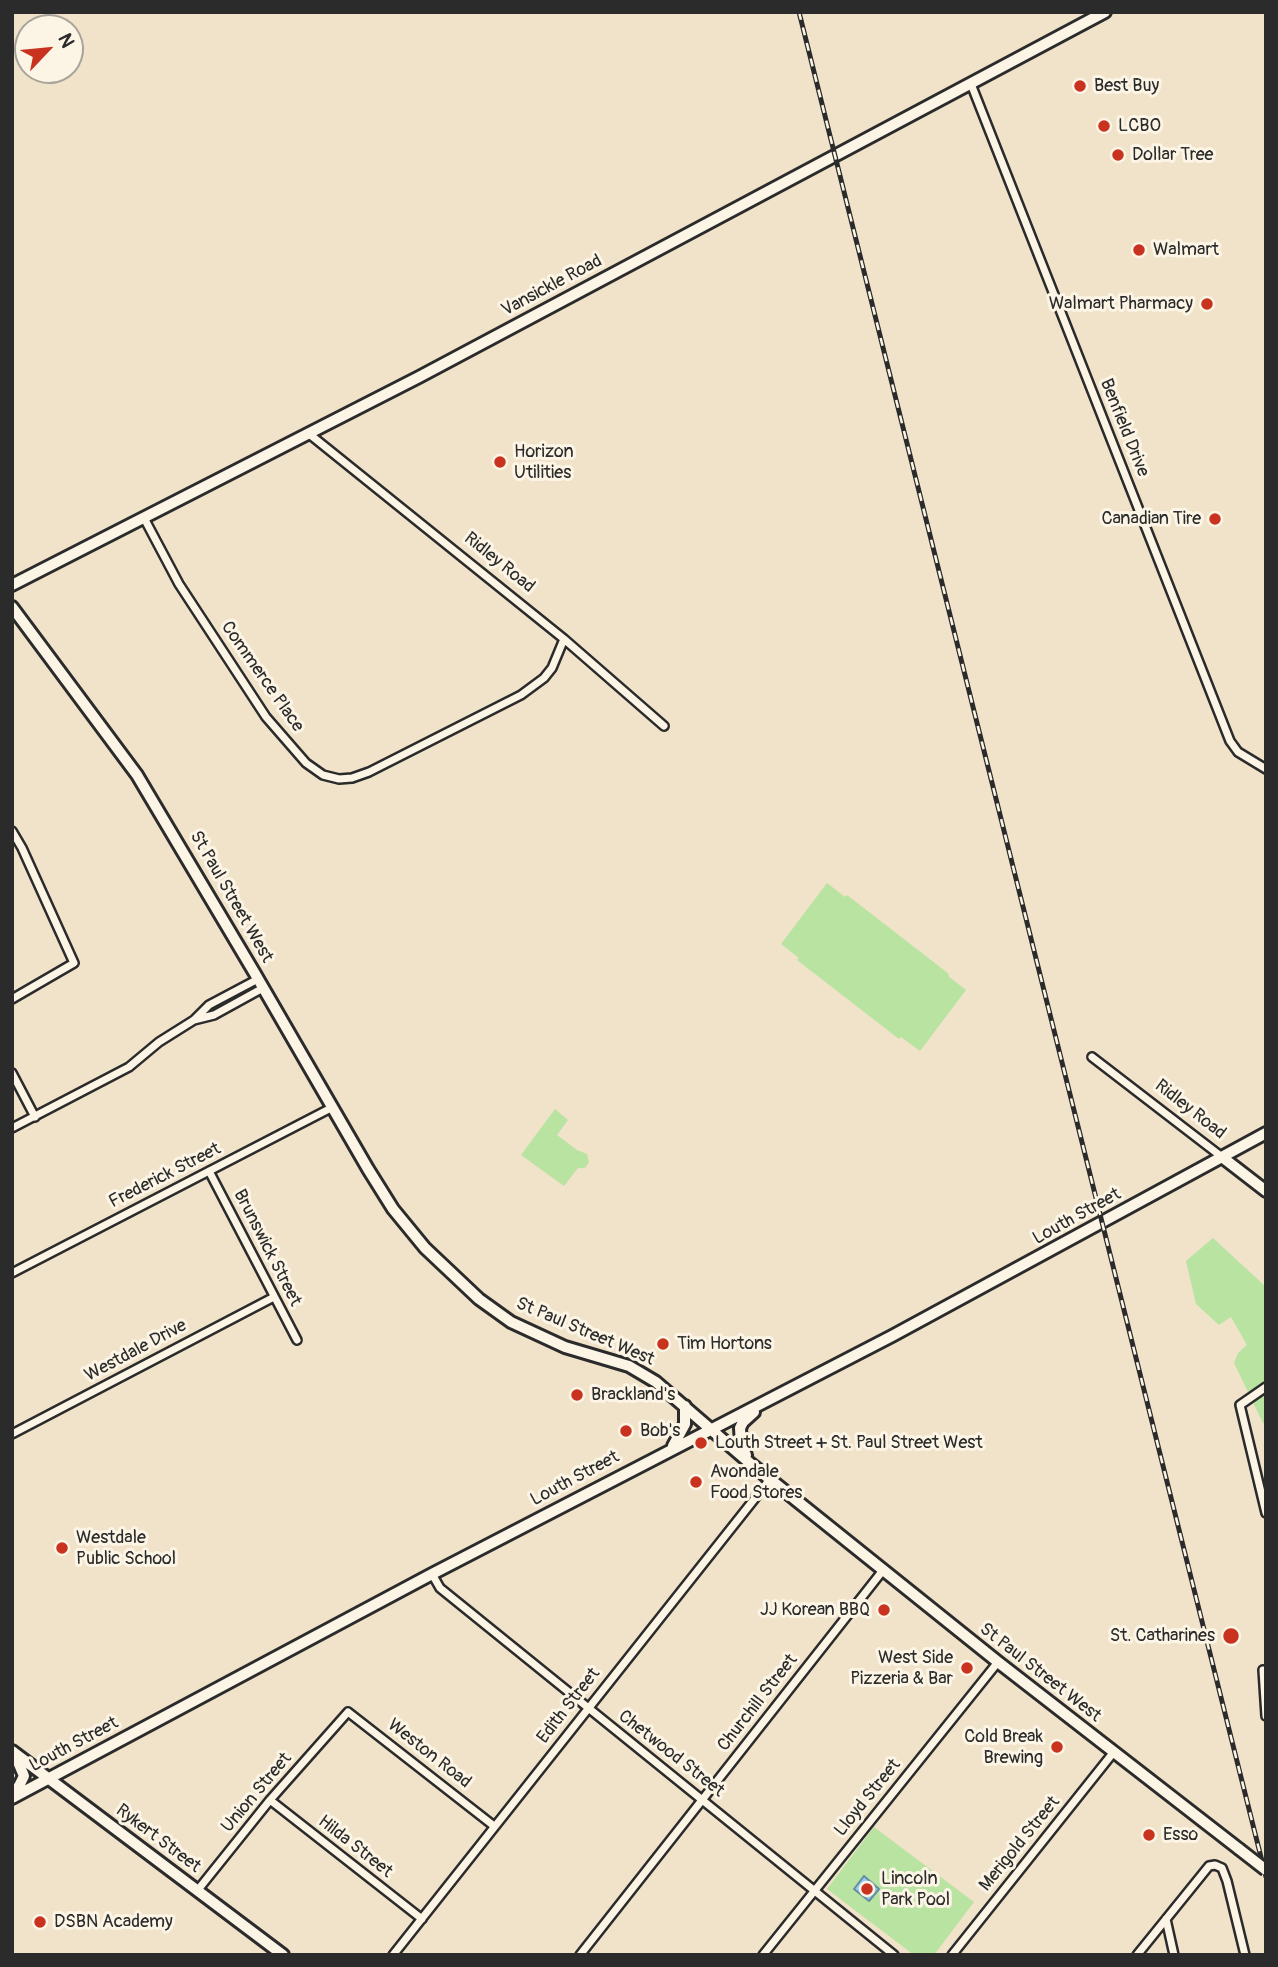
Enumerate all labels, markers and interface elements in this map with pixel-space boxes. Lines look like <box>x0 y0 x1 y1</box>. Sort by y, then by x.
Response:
north arrow <box>14 14 84 84</box>
text: N <box>52 30 80 52</box>
place label: Best Buy <box>1094 75 1159 97</box>
marker: Best Buy <box>1072 78 1088 94</box>
place label: LCBO <box>1118 115 1161 137</box>
marker: LCBO <box>1096 118 1112 134</box>
place label: Dollar Tree <box>1132 144 1213 166</box>
marker: Dollar Tree <box>1110 147 1126 163</box>
place label: Walmart <box>1153 239 1219 261</box>
marker: Walmart <box>1131 242 1147 258</box>
street label: Vansickle Road <box>498 250 606 322</box>
place label: Walmart Pharmacy <box>1049 293 1193 315</box>
marker: Walmart Pharmacy <box>1199 296 1215 312</box>
street label: Benfield Drive <box>1095 376 1153 480</box>
place label: Horizon Utilities <box>514 441 574 484</box>
marker: Horizon Utilities <box>492 454 508 470</box>
place label: Canadian Tire <box>1101 508 1201 530</box>
marker: Canadian Tire <box>1207 511 1223 527</box>
street label: Ridley Road <box>459 528 539 598</box>
street label: Commerce Place <box>216 618 308 736</box>
street label: St Paul Street West <box>185 827 277 967</box>
street label: Ridley Road <box>1150 1075 1230 1145</box>
street label: Frederick Street <box>105 1139 225 1213</box>
street label: Louth Street <box>1029 1184 1125 1250</box>
street label: Brunswick Street <box>228 1186 306 1310</box>
street label: St Paul Street West <box>512 1293 658 1371</box>
street label: Westdale Drive <box>81 1315 191 1387</box>
place label: Tim Hortons <box>677 1333 772 1355</box>
marker: Tim Hortons <box>655 1336 671 1352</box>
place label: Brackland's <box>591 1384 675 1406</box>
marker: Brackland's <box>569 1387 585 1403</box>
place label: Bob's <box>640 1420 680 1442</box>
marker: Bob's <box>618 1423 634 1439</box>
place label: Louth Street + St. Paul Street West <box>715 1432 983 1454</box>
marker: Louth Street + St. Paul Street West <box>693 1435 709 1451</box>
street label: Louth Street <box>527 1447 623 1511</box>
place label: Avondale Food Stores <box>710 1461 802 1504</box>
marker: Avondale Food Stores <box>688 1474 704 1490</box>
place label: Westdale Public School <box>76 1527 176 1570</box>
marker: Westdale Public School <box>54 1540 70 1556</box>
place label: JJ Korean BBQ <box>760 1599 870 1621</box>
marker: JJ Korean BBQ <box>876 1602 892 1618</box>
street label: St Paul Street West <box>975 1619 1105 1727</box>
place label: St. Catharines <box>1110 1625 1215 1647</box>
marker: St. Catharines <box>1221 1626 1241 1646</box>
place label: West Side Pizzeria & Bar <box>850 1647 953 1690</box>
street label: Churchill Street <box>713 1650 803 1756</box>
marker: West Side Pizzeria & Bar <box>959 1660 975 1676</box>
street label: Edith Street <box>533 1664 605 1748</box>
street label: Chetwood Street <box>614 1706 728 1802</box>
street label: Louth Street <box>26 1713 122 1777</box>
street label: Weston Road <box>383 1715 475 1793</box>
place label: Cold Break Brewing <box>964 1726 1043 1768</box>
marker: Cold Break Brewing <box>1049 1739 1065 1755</box>
street label: Union Street <box>217 1749 297 1837</box>
street label: Lloyd Street <box>830 1755 906 1841</box>
street label: Merigold Street <box>975 1792 1065 1896</box>
street label: Rykert Street <box>111 1800 205 1878</box>
street label: Hilda Street <box>313 1811 397 1883</box>
place label: Esso <box>1163 1824 1198 1846</box>
marker: Esso <box>1141 1827 1157 1843</box>
place label: Lincoln Park Pool <box>881 1868 950 1910</box>
marker: Lincoln Park Pool <box>859 1881 875 1897</box>
place label: DSBN Academy <box>54 1911 173 1933</box>
marker: DSBN Academy <box>32 1914 48 1930</box>

